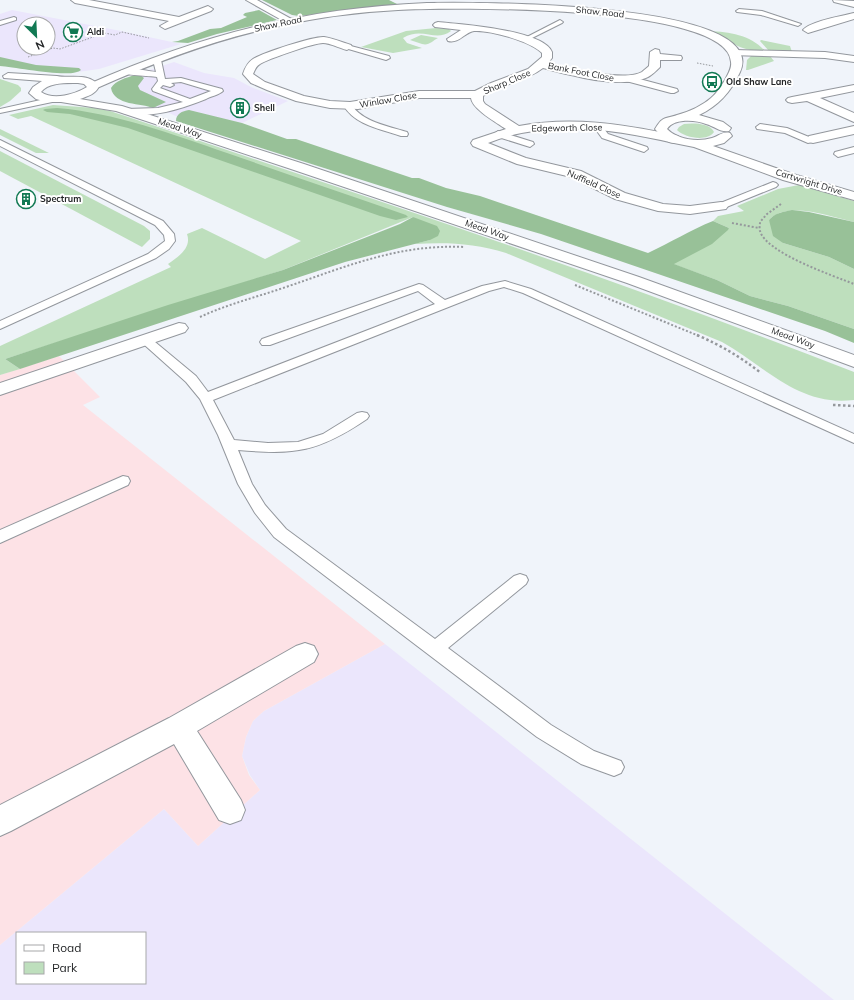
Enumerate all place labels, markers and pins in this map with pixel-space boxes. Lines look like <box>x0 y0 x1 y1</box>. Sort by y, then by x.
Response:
supermarket icon: Aldi <box>62 21 84 43</box>
place label: Aldi <box>87 26 104 37</box>
bus stop icon: Old Shaw Lane <box>701 71 723 93</box>
place label: Old Shaw Lane <box>726 76 792 87</box>
building icon: Shell <box>229 97 251 119</box>
place label: Shell <box>254 102 275 113</box>
building icon: Spectrum <box>15 188 37 210</box>
place label: Spectrum <box>40 193 81 204</box>

